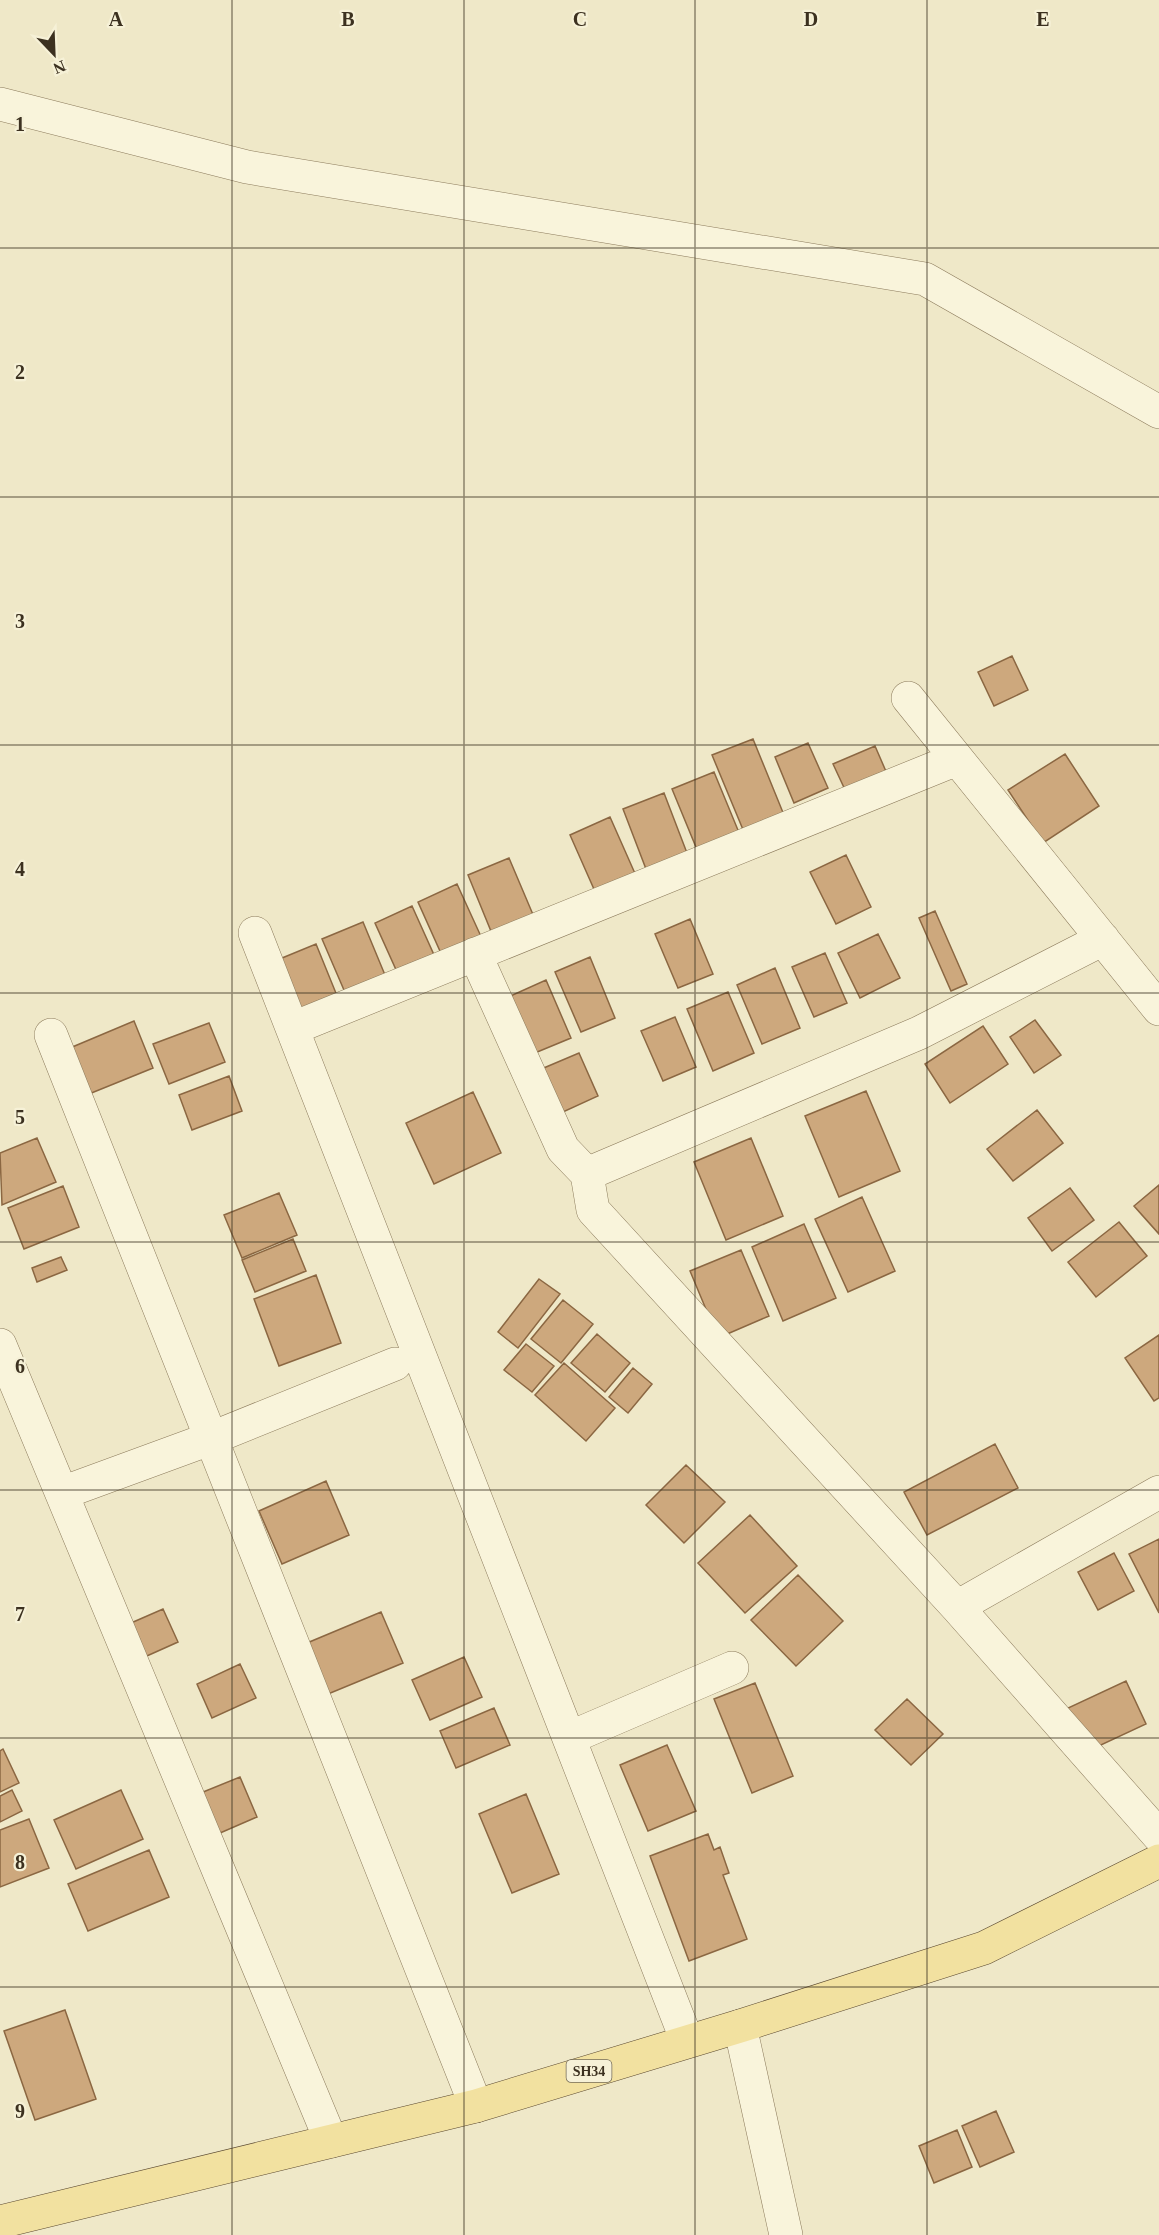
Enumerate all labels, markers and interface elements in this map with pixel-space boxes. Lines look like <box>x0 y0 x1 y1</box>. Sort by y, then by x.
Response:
text: A <box>109 8 124 30</box>
text: B <box>341 8 355 30</box>
text: C <box>573 8 587 30</box>
text: D <box>804 8 818 30</box>
text: E <box>1036 8 1050 30</box>
north arrow <box>24 24 84 84</box>
text: N <box>51 57 68 78</box>
text: 1 <box>15 113 25 135</box>
text: 2 <box>15 361 25 383</box>
text: 3 <box>15 610 25 632</box>
text: 4 <box>15 858 25 880</box>
text: 5 <box>15 1106 25 1128</box>
text: 6 <box>15 1355 25 1377</box>
text: 7 <box>15 1603 25 1625</box>
text: 8 <box>15 1851 25 1873</box>
road number: SH34 <box>566 2060 612 2082</box>
text: 9 <box>15 2100 25 2122</box>

